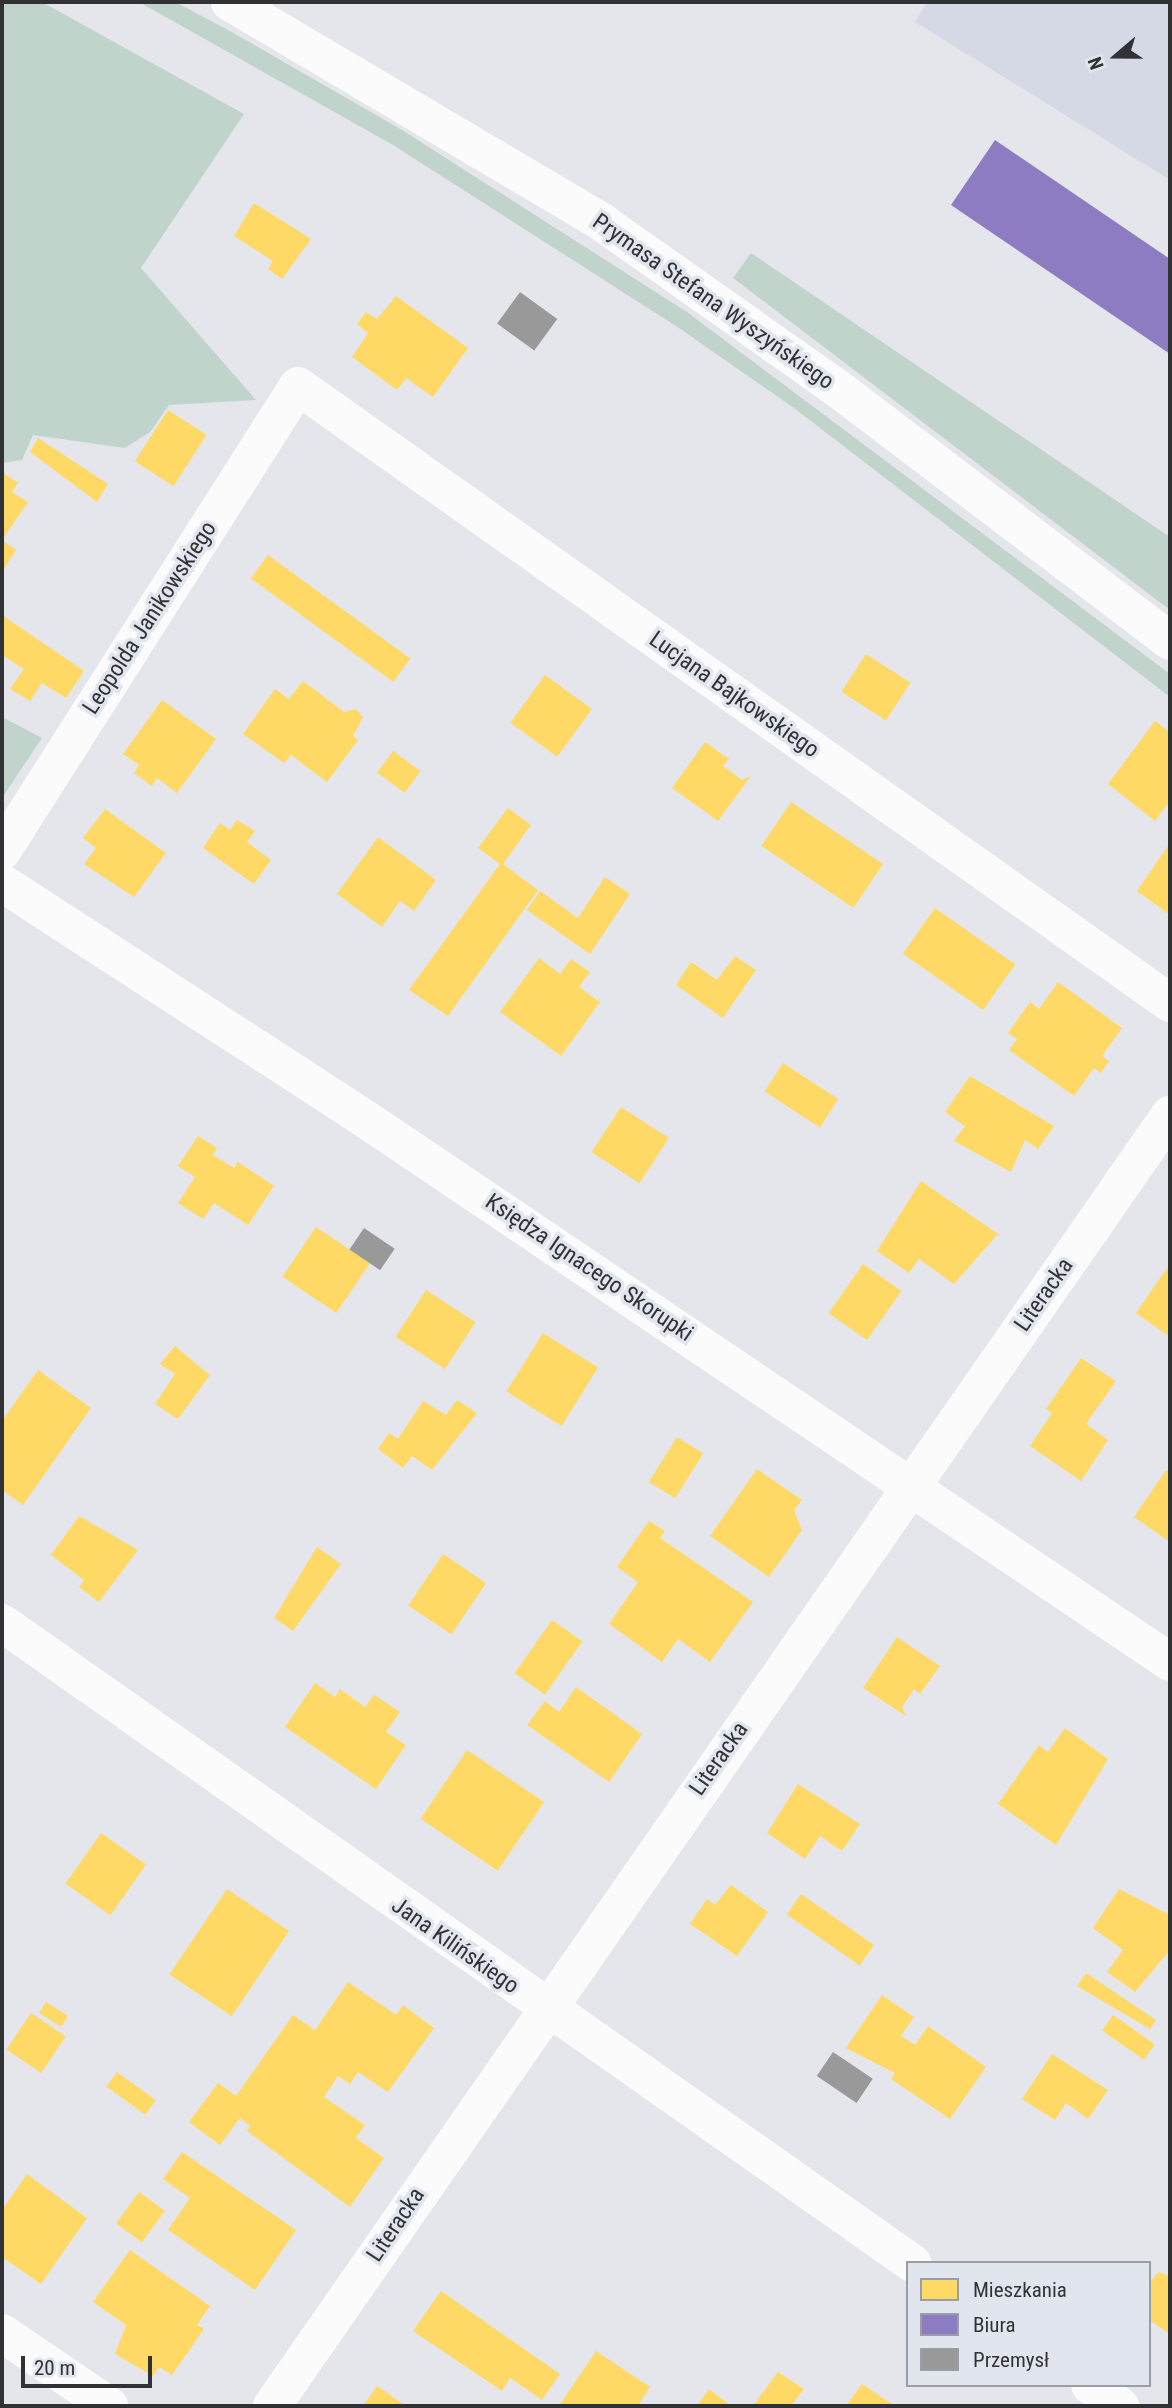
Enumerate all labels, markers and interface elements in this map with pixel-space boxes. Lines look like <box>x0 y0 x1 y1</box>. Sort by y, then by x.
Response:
north arrow <box>1081 21 1151 91</box>
text: N <box>1083 54 1109 73</box>
street label: Prymasa Stefana Wyszyńskiego <box>587 208 839 396</box>
street label: Leopolda Janikowskiego <box>77 516 223 720</box>
street label: Lucjana Bajkowskiego <box>644 626 824 764</box>
street label: Księdza Ignacego Skorupki <box>480 1188 698 1348</box>
street label: Literacka <box>1009 1253 1079 1337</box>
street label: Literacka <box>684 1717 754 1801</box>
street label: Jana Kilińskiego <box>386 1892 524 2000</box>
street label: Literacka <box>361 2183 431 2267</box>
legend <box>906 2261 1151 2387</box>
text: Mieszkania <box>973 2278 1067 2302</box>
text: Biura <box>973 2313 1015 2337</box>
scale bar <box>24 2342 156 2386</box>
text: Przemysł <box>973 2348 1049 2372</box>
text: 20 m <box>34 2356 75 2380</box>

